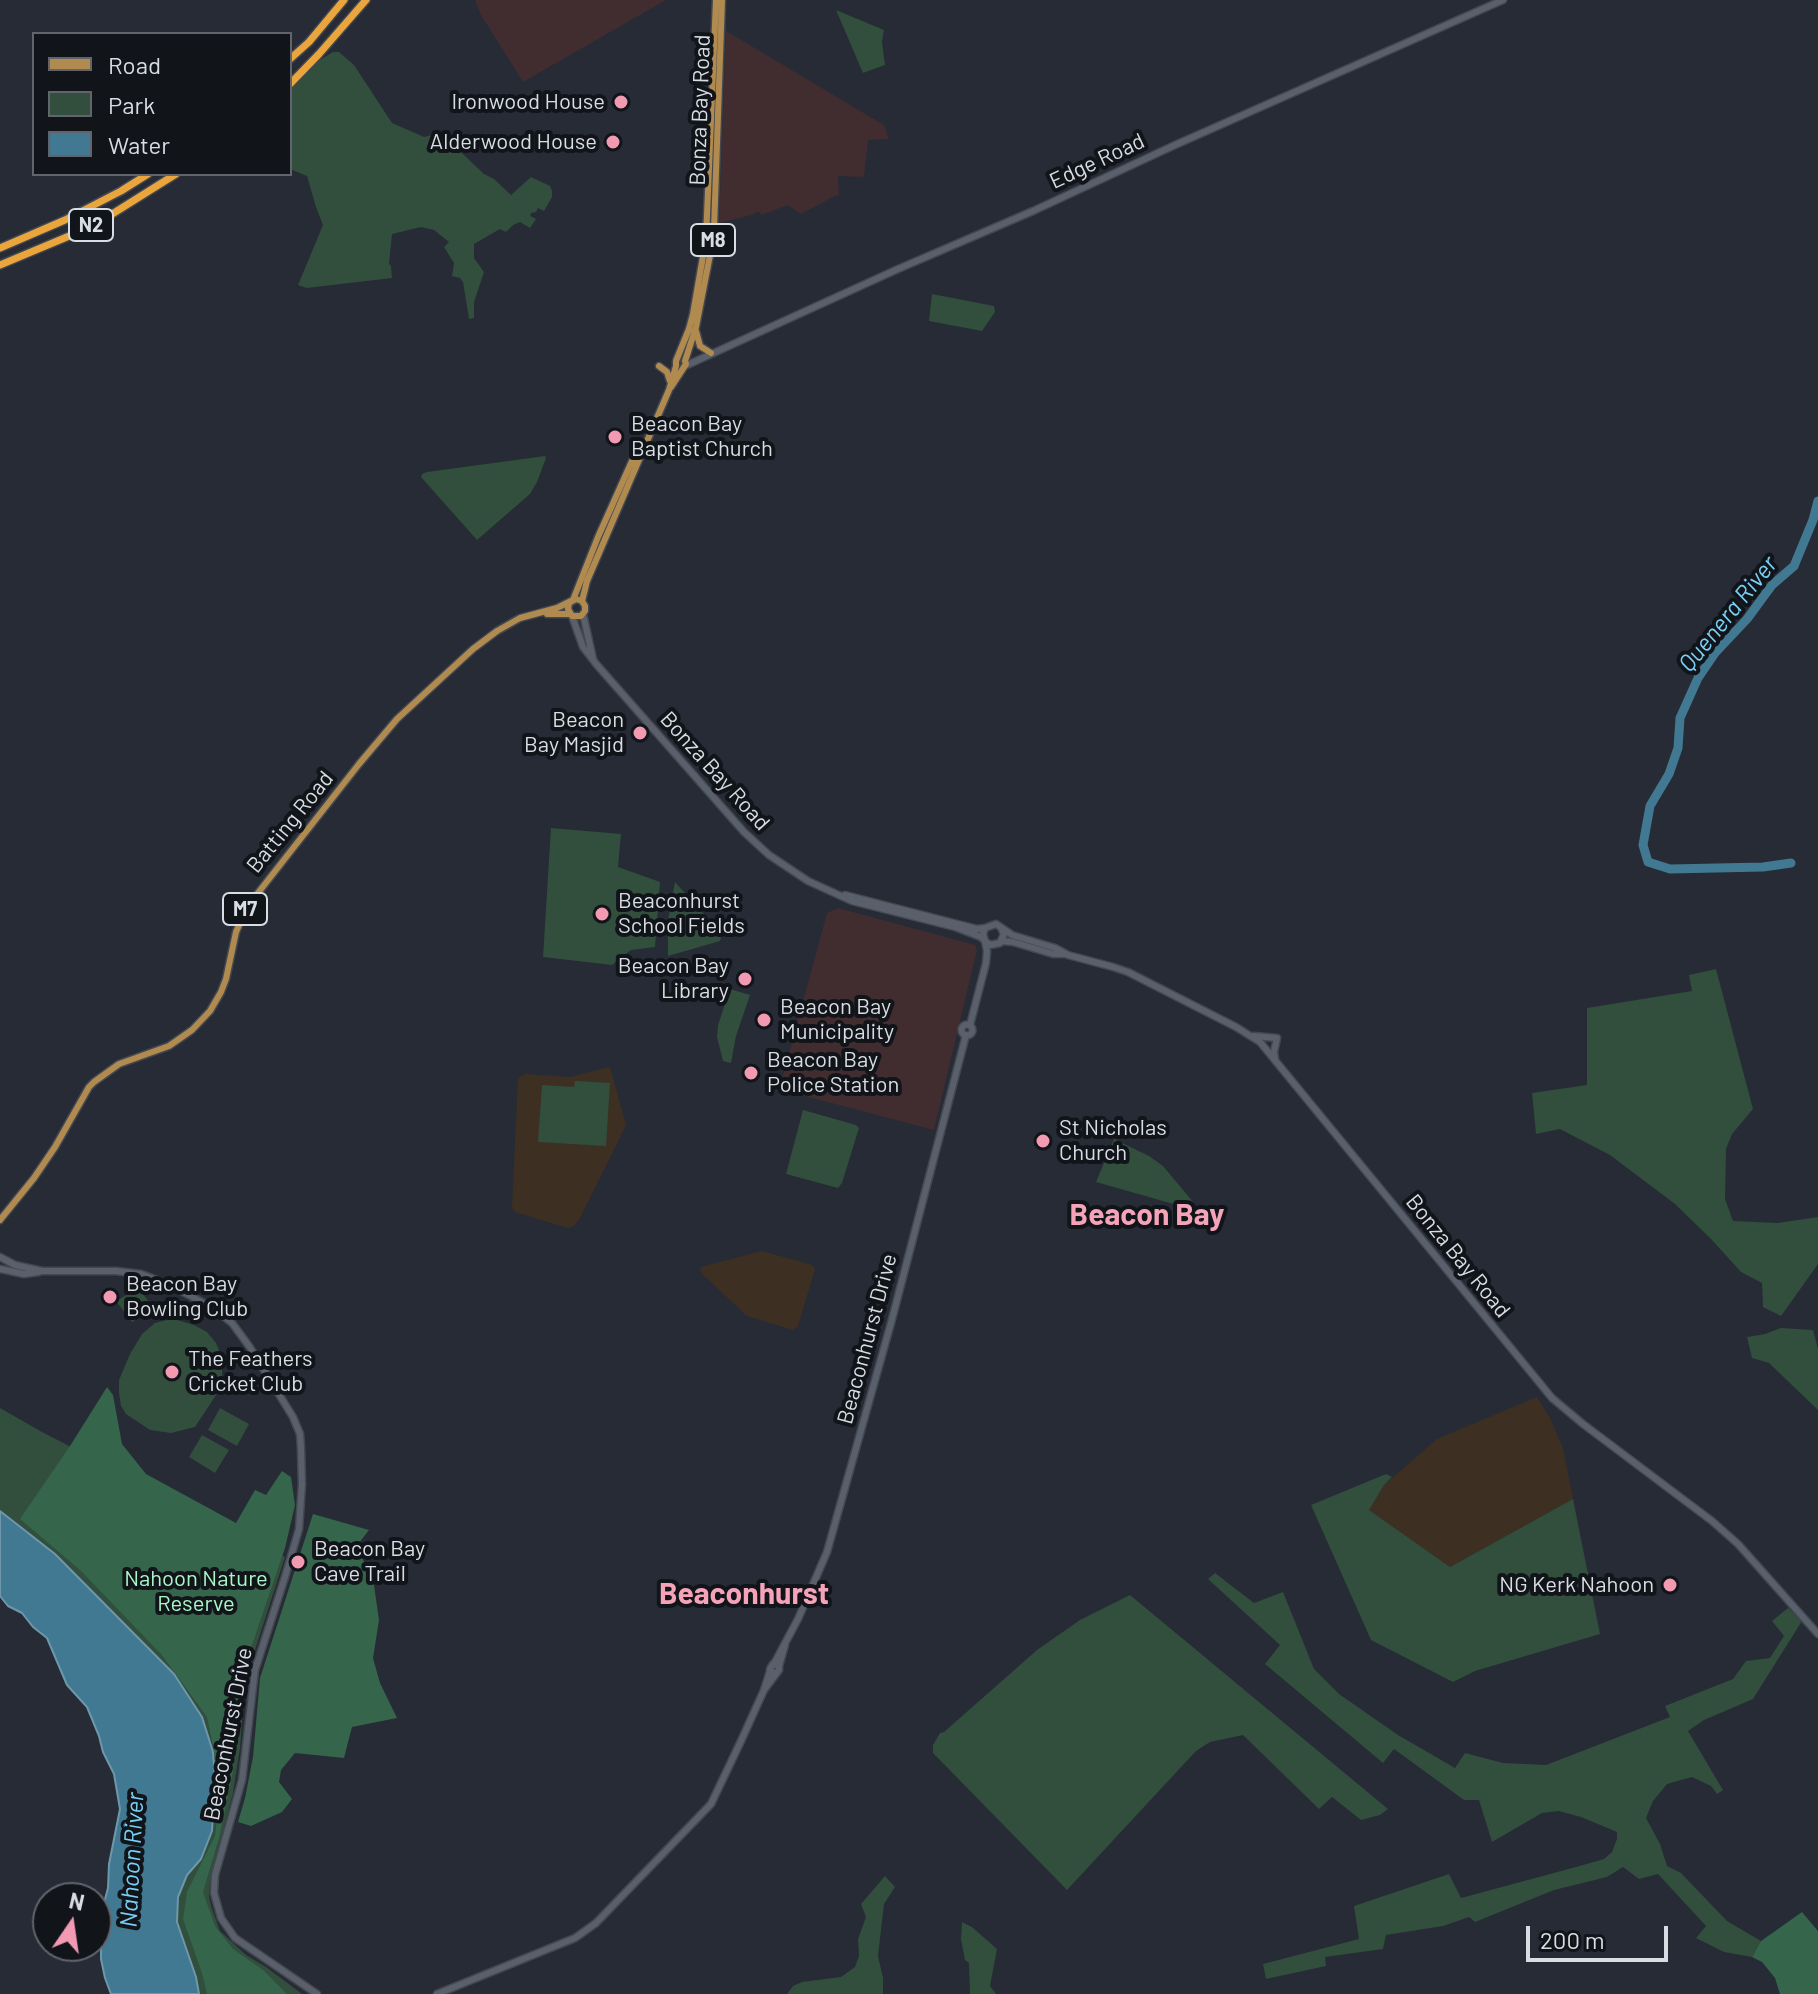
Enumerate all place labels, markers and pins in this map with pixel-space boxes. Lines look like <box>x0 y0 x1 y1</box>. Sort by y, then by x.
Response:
place label: Ironwood House <box>451 89 605 115</box>
marker: Ironwood House <box>612 93 630 111</box>
place label: Alderwood House <box>430 129 597 155</box>
marker: Alderwood House <box>604 133 622 151</box>
place label: Beacon Bay Baptist Church <box>631 411 773 462</box>
marker: Beacon Bay Baptist Church <box>606 428 624 446</box>
place label: Beacon Bay Masjid <box>524 707 624 758</box>
marker: Beacon Bay Masjid <box>631 724 649 742</box>
place label: Beaconhurst School Fields <box>618 888 745 940</box>
marker: Beaconhurst School Fields <box>593 905 611 923</box>
place label: Beacon Bay Library <box>618 953 729 1004</box>
marker: Beacon Bay Library <box>736 970 754 988</box>
place label: Beacon Bay Municipality <box>780 994 894 1046</box>
marker: Beacon Bay Municipality <box>755 1011 773 1029</box>
place label: Beacon Bay Police Station <box>767 1047 899 1098</box>
marker: Beacon Bay Police Station <box>742 1064 760 1082</box>
place label: St Nicholas Church <box>1059 1115 1167 1166</box>
marker: St Nicholas Church <box>1034 1132 1052 1150</box>
place label: Beacon Bay Bowling Club <box>126 1271 248 1322</box>
marker: Beacon Bay Bowling Club <box>101 1288 119 1306</box>
place label: The Feathers Cricket Club <box>188 1346 313 1398</box>
marker: The Feathers Cricket Club <box>163 1363 181 1381</box>
place label: Beacon Bay Cave Trail <box>314 1536 425 1588</box>
marker: Beacon Bay Cave Trail <box>289 1553 307 1571</box>
place label: NG Kerk Nahoon <box>1499 1572 1654 1598</box>
marker: NG Kerk Nahoon <box>1661 1576 1679 1594</box>

